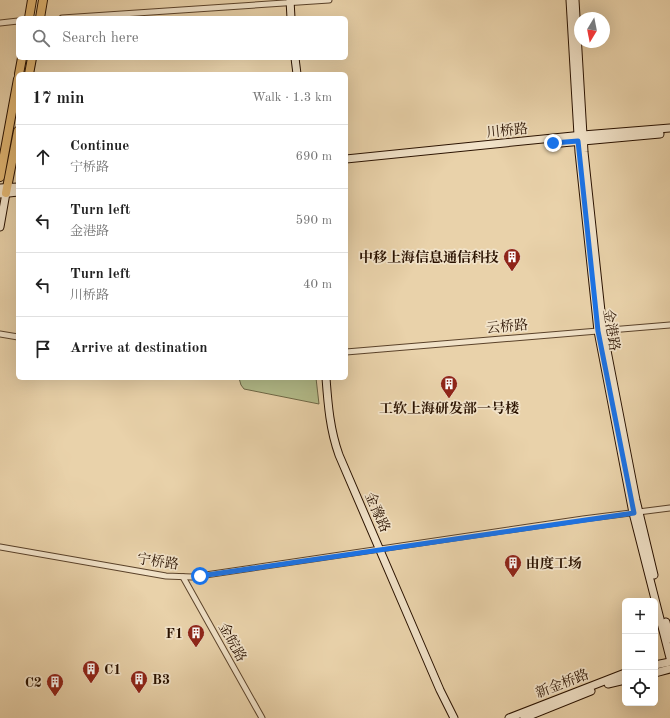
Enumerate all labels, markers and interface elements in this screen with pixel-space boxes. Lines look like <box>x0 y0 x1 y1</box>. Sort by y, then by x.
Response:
north arrow <box>574 12 610 48</box>
search box <box>16 16 348 60</box>
icon: search <box>30 27 52 49</box>
text: Search here <box>62 31 139 46</box>
text: 17 min <box>32 90 85 107</box>
text: Walk · 1.3 km <box>252 91 332 104</box>
street label: 川桥路 <box>485 121 529 140</box>
route end <box>544 134 562 152</box>
text: Continue <box>70 139 129 154</box>
icon: ahead <box>32 146 54 168</box>
text: 690 m <box>295 150 332 163</box>
text: 宁桥路 <box>70 161 109 174</box>
text: Turn left <box>70 203 130 218</box>
icon: left <box>32 210 54 232</box>
text: 590 m <box>295 214 332 227</box>
text: 金港路 <box>70 225 109 238</box>
building icon: 中移上海信息通信科技 <box>502 247 522 272</box>
place label: 中移上海信息通信科技 <box>359 249 499 265</box>
text: Turn left <box>70 267 130 282</box>
icon: left <box>32 274 54 296</box>
text: 40 m <box>303 278 332 291</box>
text: 川桥路 <box>70 289 109 302</box>
street label: 金港路 <box>601 308 622 352</box>
street label: 云桥路 <box>485 317 529 336</box>
icon: arrive <box>32 338 54 360</box>
text: Arrive at destination <box>70 341 208 356</box>
building icon: 工软上海研发部一号楼 <box>439 374 459 399</box>
place label: 工软上海研发部一号楼 <box>379 401 519 416</box>
street label: 金豫路 <box>362 490 393 534</box>
street label: 宁桥路 <box>136 551 180 572</box>
building icon: 由度工场 <box>503 553 523 578</box>
place label: 由度工场 <box>526 555 582 571</box>
route start <box>191 567 209 585</box>
map controls <box>622 598 658 706</box>
button: + <box>622 598 658 634</box>
street label: 金皖路 <box>216 620 249 664</box>
building icon: F1 <box>186 623 206 648</box>
place label: F1 <box>166 627 183 641</box>
button: − <box>622 634 658 670</box>
building icon: C1 <box>81 659 101 684</box>
place label: C1 <box>104 663 121 677</box>
street label: 新金桥路 <box>533 666 591 701</box>
building icon: B3 <box>129 669 149 694</box>
button: locate <box>622 670 658 706</box>
building icon: C2 <box>45 672 65 697</box>
place label: B3 <box>152 673 170 687</box>
place label: C2 <box>25 676 42 690</box>

